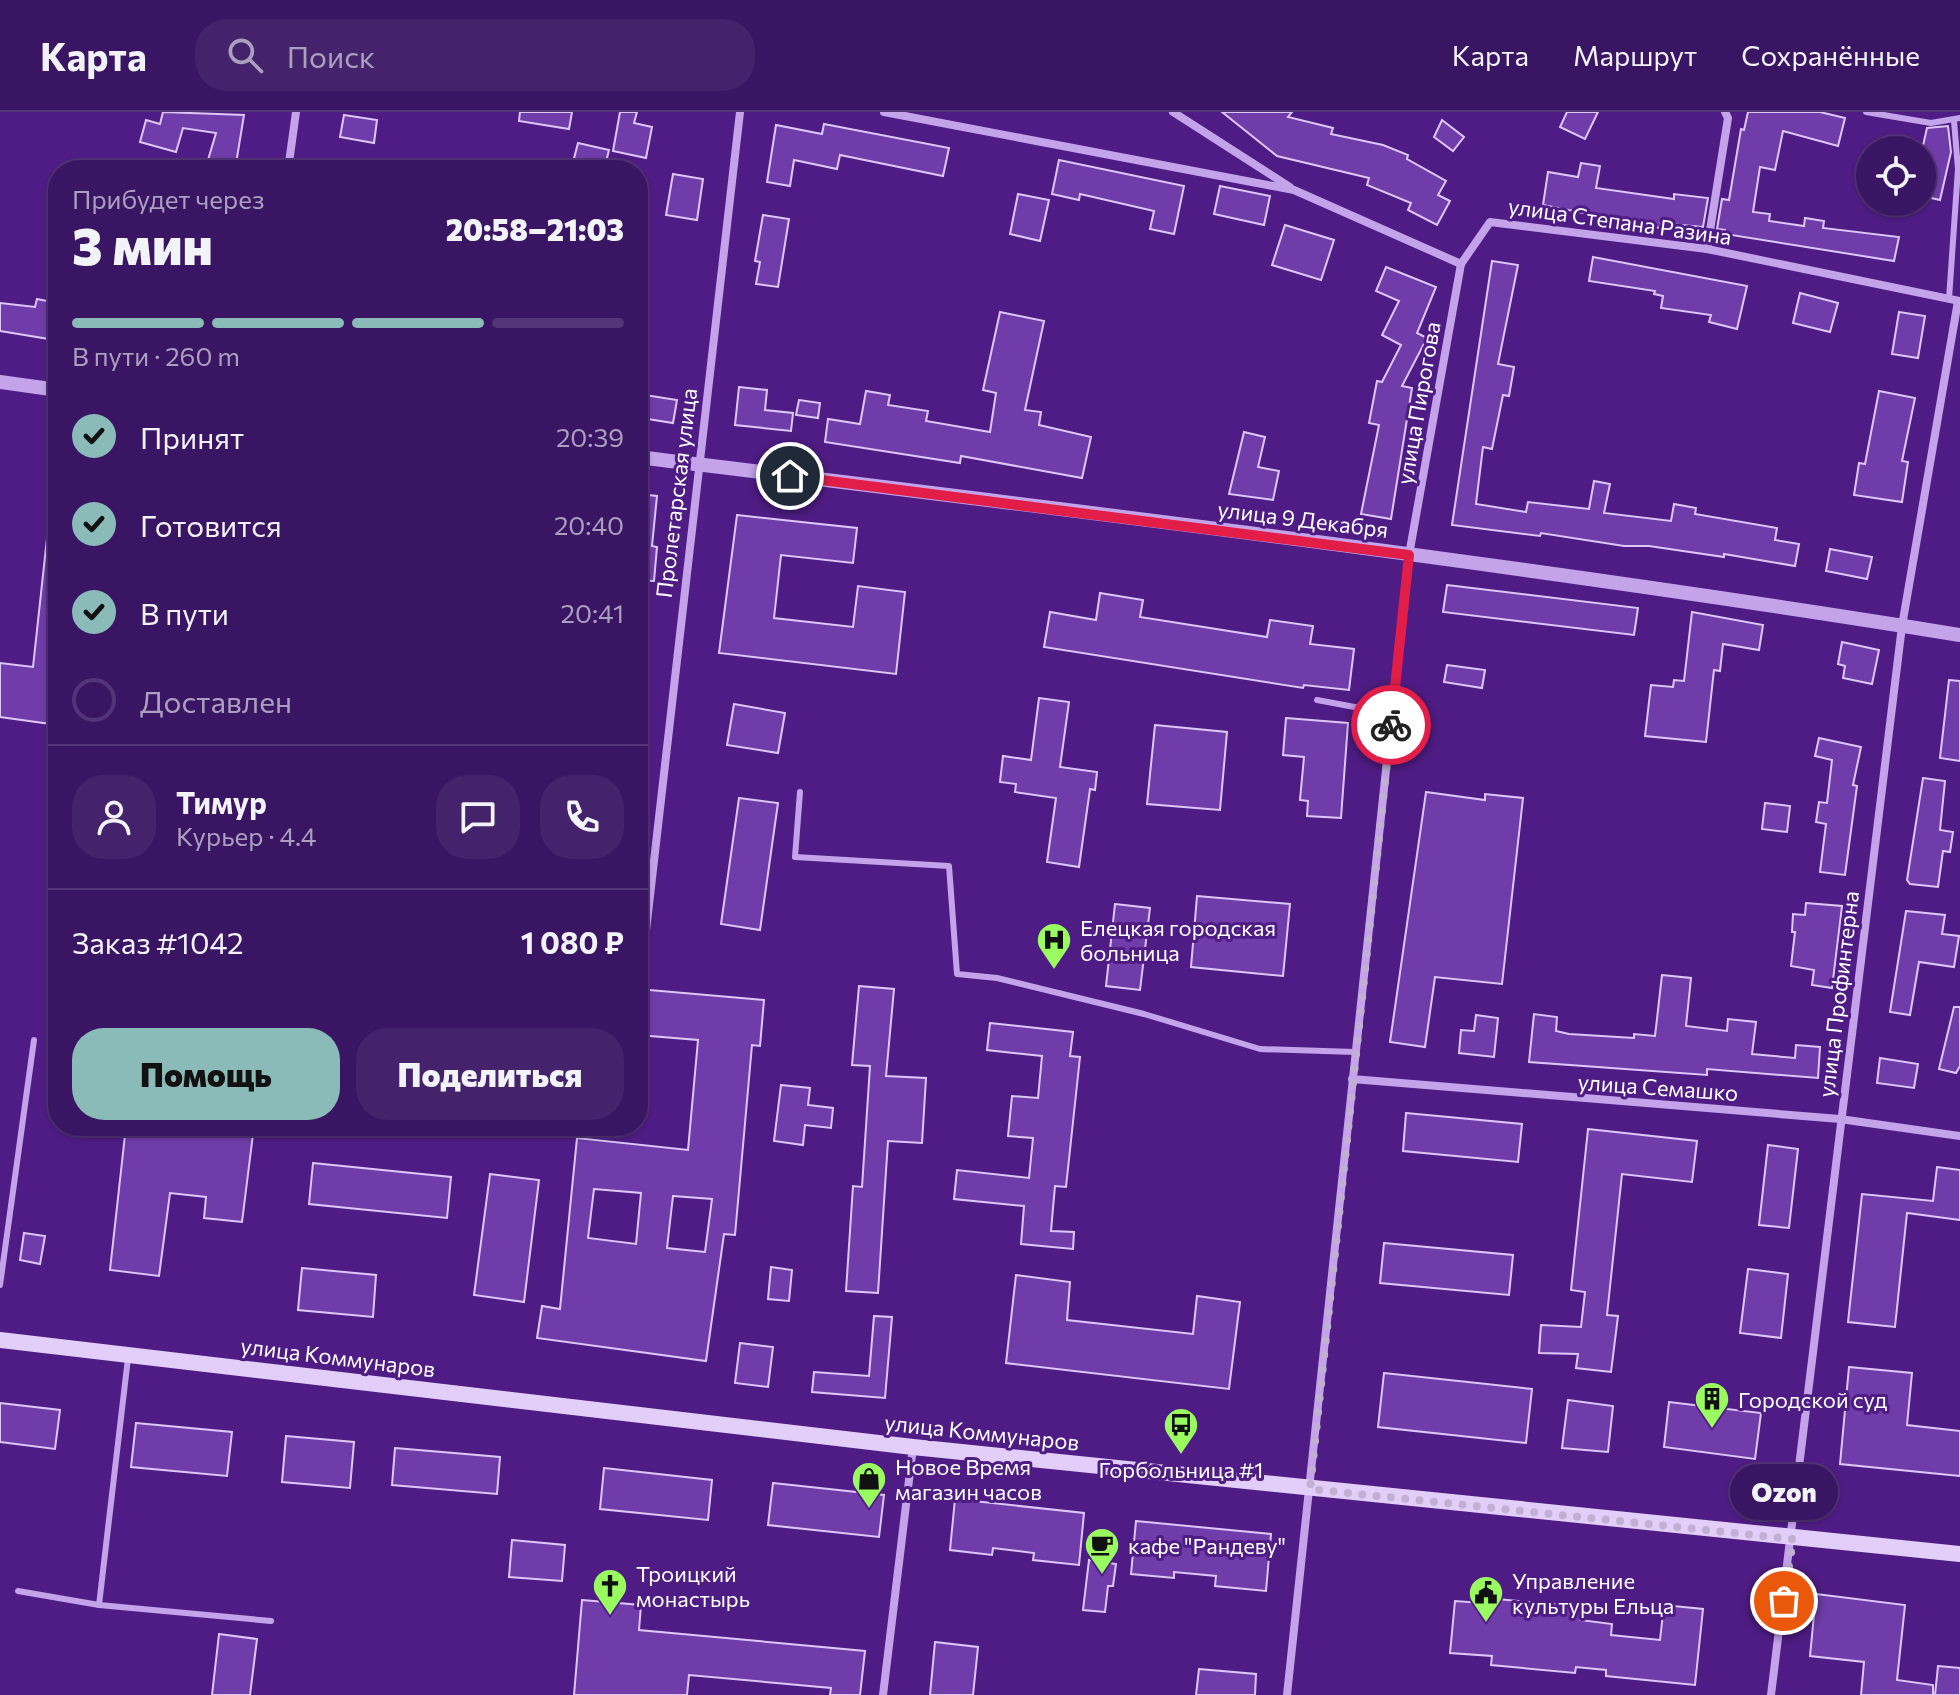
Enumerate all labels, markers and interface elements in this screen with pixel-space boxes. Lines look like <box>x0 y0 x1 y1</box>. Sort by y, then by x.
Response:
search box <box>195 19 755 91</box>
text: Карта <box>40 32 147 79</box>
icon: search <box>223 33 267 77</box>
text: Поиск <box>287 37 375 74</box>
text: Карта <box>1452 38 1529 72</box>
text: Маршрут <box>1573 38 1697 72</box>
text: Сохранённые <box>1741 38 1920 72</box>
map controls <box>1856 136 1936 216</box>
button: locate <box>1856 136 1936 216</box>
text: Прибудет через <box>72 183 265 214</box>
street label: улица Степана Разина <box>1507 192 1733 250</box>
text: 20:58–21:03 <box>446 210 624 247</box>
text: 3 мин <box>72 212 213 276</box>
street label: улица Пирогова <box>1390 319 1446 487</box>
text: В пути · 260 m <box>72 340 240 371</box>
street label: Пролетарская улица <box>650 387 702 599</box>
icon: check <box>72 414 116 458</box>
text: Принят <box>140 418 244 455</box>
text: 20:39 <box>556 421 624 452</box>
pin <box>756 442 824 510</box>
icon: home <box>768 454 812 498</box>
street label: улица 9 Декабря <box>1216 495 1390 543</box>
icon: check <box>72 502 116 546</box>
text: Готовится <box>140 506 282 543</box>
text: 20:40 <box>554 509 624 540</box>
icon: check <box>72 590 116 634</box>
text: В пути <box>140 594 229 631</box>
text: 20:41 <box>561 597 624 628</box>
text: Доставлен <box>140 682 292 719</box>
courier <box>1351 685 1431 765</box>
icon: bike <box>1369 703 1413 747</box>
button: person <box>72 775 156 859</box>
button: chat <box>436 775 520 859</box>
button: phone <box>540 775 624 859</box>
text: Тимур <box>176 783 267 820</box>
text: Курьер · 4.4 <box>176 820 316 851</box>
street label: улица Профинтерна <box>1812 889 1864 1099</box>
place label: Елецкая городская больница <box>1080 914 1276 966</box>
hospital icon: Елецкая городская больница <box>1035 921 1073 971</box>
text: Заказ #1042 <box>72 923 244 960</box>
text: 1 080 ₽ <box>521 923 624 960</box>
button: Помощь <box>72 1028 340 1120</box>
button: Поделиться <box>356 1028 624 1120</box>
street label: улица Семашко <box>1577 1068 1739 1106</box>
street label: улица Коммунаров <box>239 1332 437 1382</box>
building icon: Городской суд <box>1693 1380 1731 1430</box>
place label: Городской суд <box>1738 1386 1887 1413</box>
bus stop icon: Горбольница #1 <box>1162 1406 1200 1456</box>
street label: улица Коммунаров <box>883 1408 1081 1456</box>
place label: Новое Время магазин часов <box>895 1453 1042 1505</box>
place label: Горбольница #1 <box>1098 1456 1264 1483</box>
shop icon: Новое Время магазин часов <box>850 1460 888 1510</box>
callout: Ozon <box>1730 1465 1838 1521</box>
text: Ozon <box>1751 1476 1817 1507</box>
cafe icon: кафе "Рандеву" <box>1083 1526 1121 1576</box>
place label: кафе "Рандеву" <box>1128 1532 1286 1559</box>
place label: Троицкий монастырь <box>636 1560 750 1612</box>
church icon: Троицкий монастырь <box>591 1567 629 1617</box>
place label: Управление культуры Ельца <box>1512 1567 1674 1619</box>
pin <box>1750 1567 1818 1635</box>
public building icon: Управление культуры Ельца <box>1467 1574 1505 1624</box>
icon: bag <box>1762 1579 1806 1623</box>

